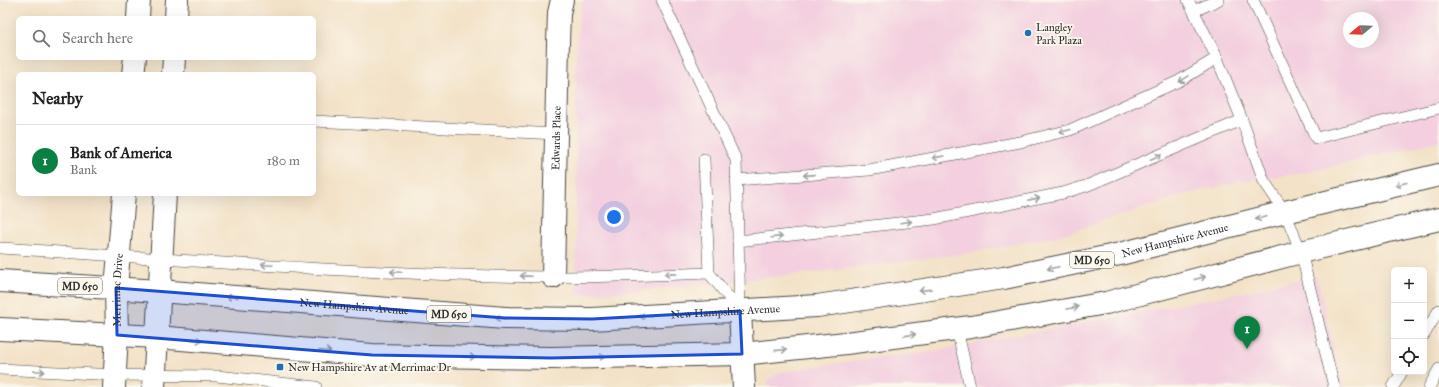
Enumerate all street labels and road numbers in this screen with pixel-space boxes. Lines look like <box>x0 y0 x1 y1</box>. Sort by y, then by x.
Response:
street label: Edwards Place <box>549 105 564 170</box>
street label: New Hampshire Avenue <box>1120 221 1230 260</box>
street label: Merrimac Drive <box>110 252 126 327</box>
road number: MD 650 <box>1070 252 1114 268</box>
road number: MD 650 <box>58 278 102 294</box>
street label: New Hampshire Avenue <box>299 296 410 317</box>
street label: New Hampshire Avenue <box>670 302 781 321</box>
road number: MD 650 <box>427 306 471 322</box>

